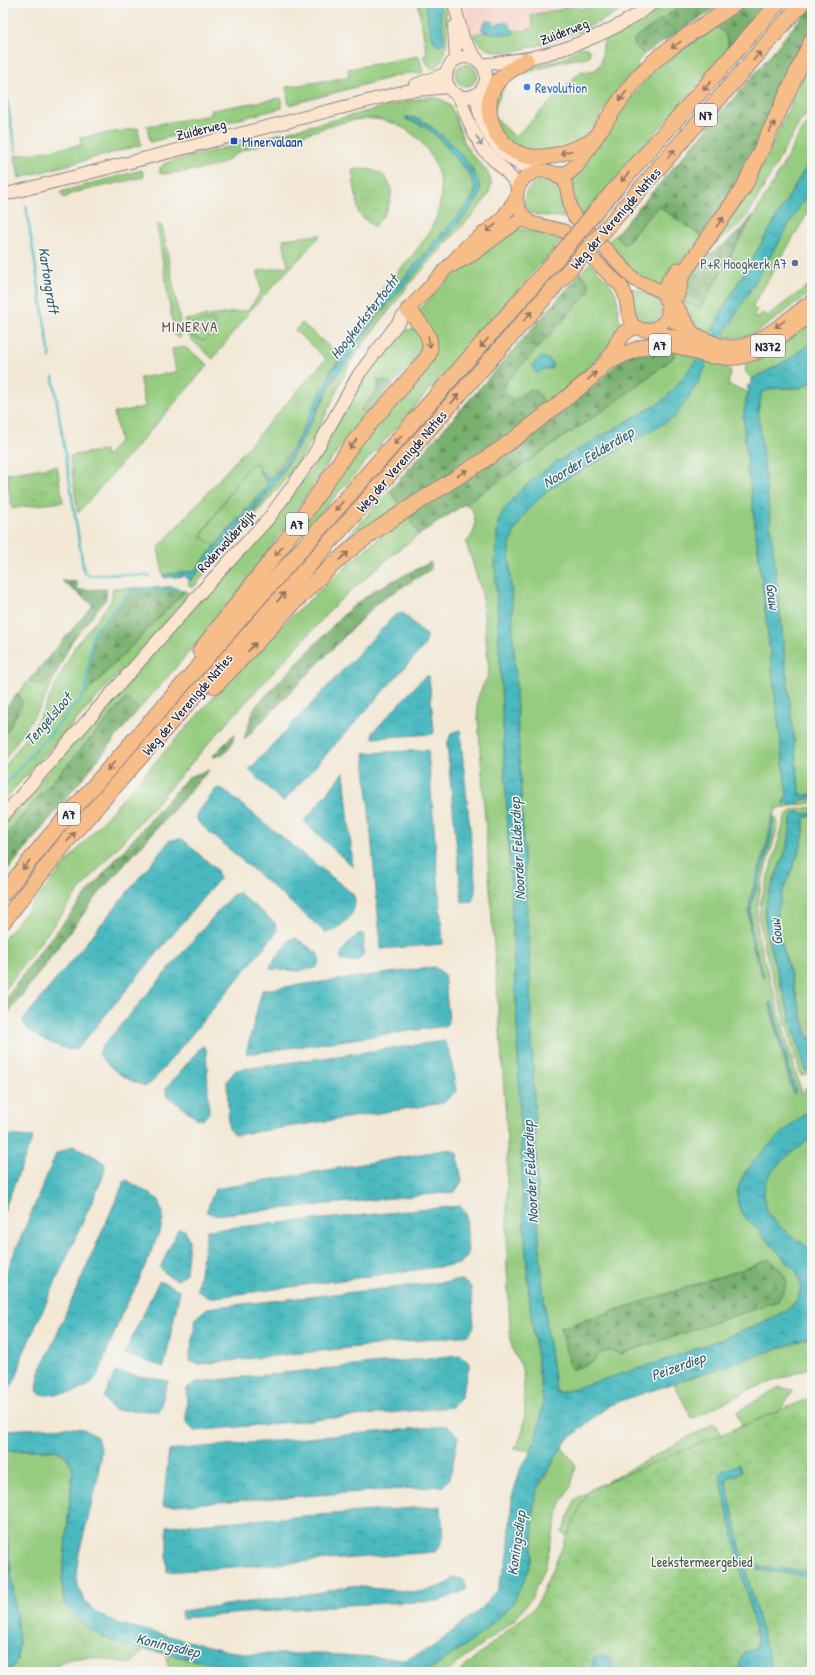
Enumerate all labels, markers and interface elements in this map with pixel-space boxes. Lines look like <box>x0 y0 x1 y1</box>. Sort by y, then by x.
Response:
street label: Zuiderweg <box>537 13 591 50</box>
one-way arrow <box>671 41 682 50</box>
one-way arrow <box>752 51 762 61</box>
place label: Revolution <box>535 78 587 97</box>
one-way arrow <box>703 80 712 91</box>
marker: Revolution <box>522 82 532 92</box>
one-way arrow <box>619 91 628 102</box>
road number: N7 <box>695 104 717 126</box>
street label: Zuiderweg <box>174 114 228 145</box>
one-way arrow <box>769 121 776 133</box>
place label: Minervalaan <box>242 132 303 151</box>
one-way arrow <box>476 135 484 147</box>
marker: Minervalaan <box>229 136 239 146</box>
one-way arrow <box>667 148 676 159</box>
one-way arrow <box>559 149 572 156</box>
street label: Weg der Verenigde Naties <box>565 163 665 274</box>
one-way arrow <box>621 172 630 182</box>
one-way arrow <box>716 217 724 228</box>
one-way arrow <box>486 223 497 232</box>
water label: Kartongraft <box>33 246 65 317</box>
place label: P+R Hoogkerk A7 <box>700 254 787 274</box>
marker: P+R Hoogkerk A7 <box>790 258 800 268</box>
water label: Hoogkerkstertocht <box>325 268 405 363</box>
one-way arrow <box>524 311 533 322</box>
district label: MINERVA <box>162 316 218 337</box>
one-way arrow <box>775 320 786 328</box>
road number: A7 <box>649 334 671 356</box>
one-way arrow <box>425 335 433 348</box>
road number: N372 <box>751 335 785 357</box>
one-way arrow <box>479 338 489 348</box>
one-way arrow <box>587 371 597 380</box>
one-way arrow <box>451 394 460 404</box>
street label: Weg der Verenigde Naties <box>351 406 451 517</box>
water label: Noorder Eelderdiep <box>539 421 639 492</box>
one-way arrow <box>394 435 403 445</box>
one-way arrow <box>348 438 357 449</box>
one-way arrow <box>456 469 468 477</box>
one-way arrow <box>335 501 344 512</box>
street label: Roderwolderdijk <box>192 506 261 577</box>
road number: A7 <box>286 513 308 535</box>
one-way arrow <box>275 545 283 556</box>
one-way arrow <box>339 551 350 560</box>
water label: Gouw <box>761 582 785 612</box>
one-way arrow <box>276 592 285 603</box>
one-way arrow <box>247 642 257 652</box>
street label: Weg der Verenigde Naties <box>137 649 237 760</box>
water label: Tengelsloot <box>19 686 79 750</box>
one-way arrow <box>106 761 115 771</box>
water label: Noorder Eelderdiep <box>504 796 530 901</box>
road number: A7 <box>58 803 80 825</box>
one-way arrow <box>66 832 75 842</box>
one-way arrow <box>22 859 31 870</box>
water label: Gouw <box>764 916 788 946</box>
water label: Noorder Eelderdiep <box>517 1119 543 1224</box>
water label: Peizerdiep <box>648 1346 710 1385</box>
water label: Koningsdiep <box>501 1508 531 1577</box>
park label: Leekstermeergebied <box>651 1552 753 1572</box>
water label: Koningsdiep <box>134 1627 203 1663</box>

